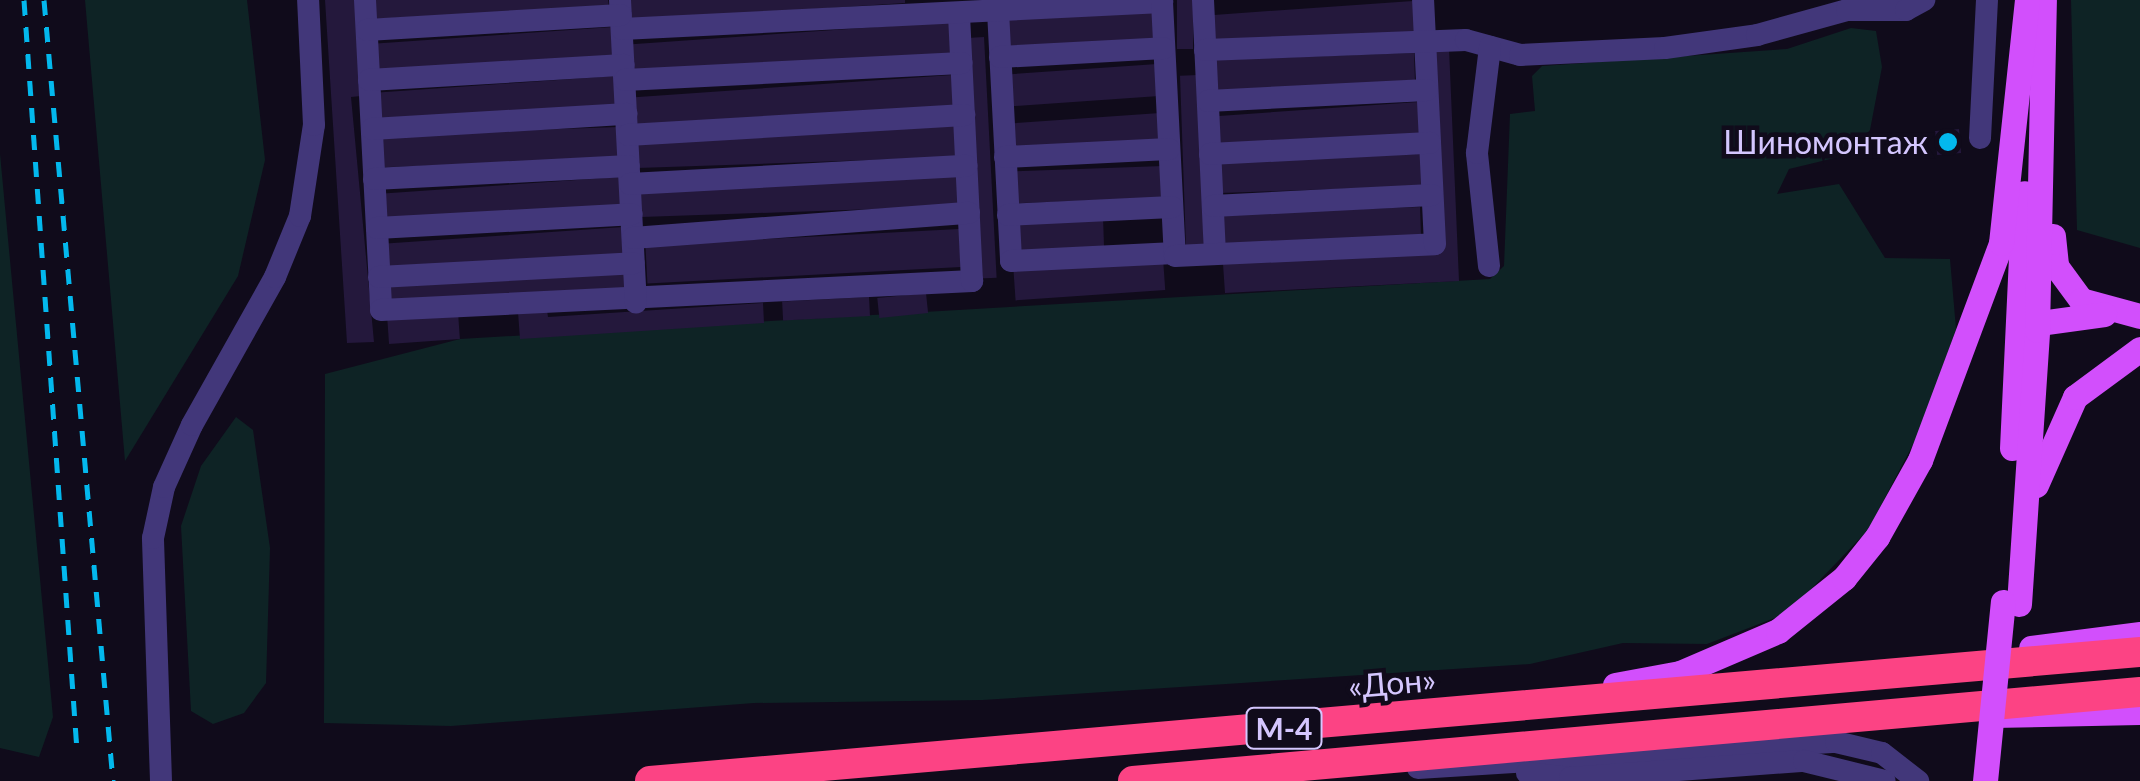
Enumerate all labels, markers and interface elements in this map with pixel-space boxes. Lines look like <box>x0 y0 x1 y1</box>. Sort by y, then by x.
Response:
place label: Шиномонтаж <box>1723 123 1928 161</box>
marker: Шиномонтаж <box>1937 131 1959 153</box>
street label: «Дон» <box>1347 660 1437 706</box>
road number: М-4 <box>1244 703 1324 753</box>

